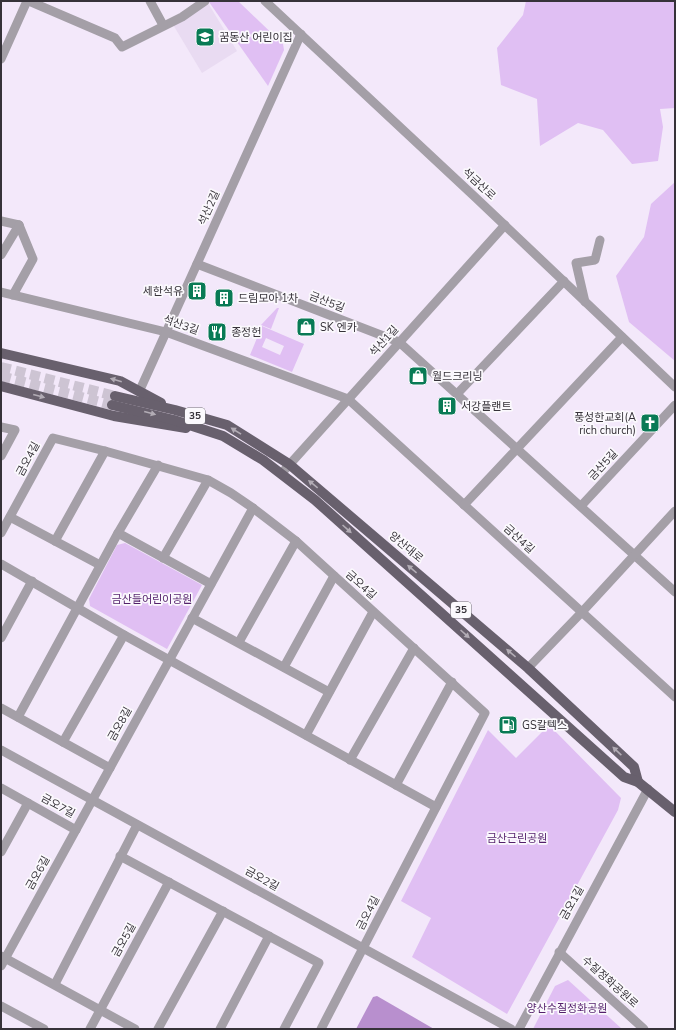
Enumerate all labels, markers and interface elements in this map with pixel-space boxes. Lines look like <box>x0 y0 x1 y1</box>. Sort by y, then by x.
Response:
school or university icon: 꿈동산 어린이집 <box>194 26 216 48</box>
place label: 꿈동산 어린이집 <box>219 30 293 45</box>
street label: 석금산로 <box>459 165 499 203</box>
street label: 석산2길 <box>195 188 223 228</box>
building icon: 세한석유 <box>186 280 208 302</box>
place label: 세한석유 <box>143 284 183 299</box>
building icon: 드림모아 1차 <box>213 287 235 309</box>
street label: 금산5길 <box>307 288 347 316</box>
place label: 드림모아 1차 <box>238 291 298 306</box>
street label: 석산3길 <box>161 312 201 338</box>
shop icon: SK 엔카 <box>295 316 317 338</box>
place label: SK 엔카 <box>320 320 357 335</box>
restaurant icon: 종정헌 <box>206 321 228 343</box>
street label: 석산1길 <box>366 322 402 360</box>
place label: 종정헌 <box>231 325 261 340</box>
shop icon: 월드크리닝 <box>407 365 429 387</box>
place label: 월드크리닝 <box>432 369 483 384</box>
one-way arrow <box>109 377 121 383</box>
one-way arrow <box>33 393 45 399</box>
building icon: 서강플랜트 <box>436 395 458 417</box>
place label: 서강플랜트 <box>461 399 512 414</box>
road number: 35 <box>185 408 205 424</box>
place label: 풍성한교회(A rich church) <box>574 410 636 438</box>
one-way arrow <box>144 411 156 417</box>
church icon: 풍성한교회(A rich church) <box>639 412 661 434</box>
one-way arrow <box>231 427 241 435</box>
street label: 금오4길 <box>13 439 43 479</box>
street label: 금산5길 <box>585 446 621 484</box>
one-way arrow <box>308 480 319 489</box>
street label: 금산4길 <box>500 521 538 557</box>
one-way arrow <box>342 524 352 534</box>
street label: 양산대로 <box>386 528 426 566</box>
one-way arrow <box>407 564 418 573</box>
street label: 금오4길 <box>342 567 380 603</box>
park label: 금산들어린이공원 <box>112 592 192 607</box>
road number: 35 <box>451 602 471 618</box>
one-way arrow <box>460 630 470 639</box>
one-way arrow <box>506 648 516 658</box>
street label: 금오8길 <box>104 704 136 744</box>
fuel station icon: GS칼텍스 <box>497 714 519 736</box>
place label: GS칼텍스 <box>522 718 567 733</box>
one-way arrow <box>612 746 622 755</box>
street label: 금오7길 <box>38 790 78 822</box>
park label: 금산근린공원 <box>487 831 547 846</box>
street label: 금오6길 <box>22 853 54 893</box>
street label: 금오2길 <box>242 863 282 895</box>
street label: 금오1길 <box>556 883 588 923</box>
street label: 금오4길 <box>353 893 383 933</box>
street label: 금오5길 <box>108 920 140 960</box>
street label: 수질정화공원로 <box>579 953 641 1011</box>
park label: 양산수질정화공원 <box>527 1001 607 1016</box>

